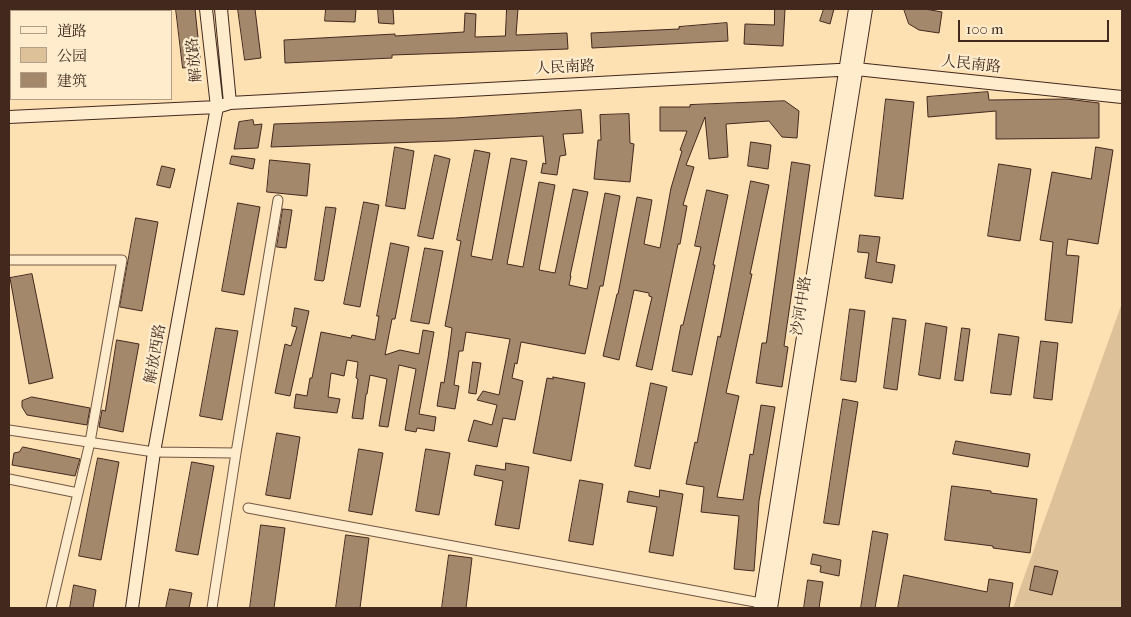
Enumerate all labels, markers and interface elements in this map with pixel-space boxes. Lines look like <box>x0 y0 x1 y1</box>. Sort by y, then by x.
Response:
legend <box>10 10 172 100</box>
scale bar <box>961 10 1112 42</box>
text: 100 m <box>966 20 1004 38</box>
text: 道路 <box>57 22 87 40</box>
street label: 解放路 <box>184 37 206 83</box>
text: 公园 <box>57 47 87 65</box>
street label: 人民南路 <box>940 53 1002 77</box>
street label: 人民南路 <box>535 57 595 79</box>
text: 建筑 <box>57 72 87 90</box>
street label: 沙河中路 <box>788 275 816 337</box>
street label: 解放西路 <box>142 323 170 385</box>

